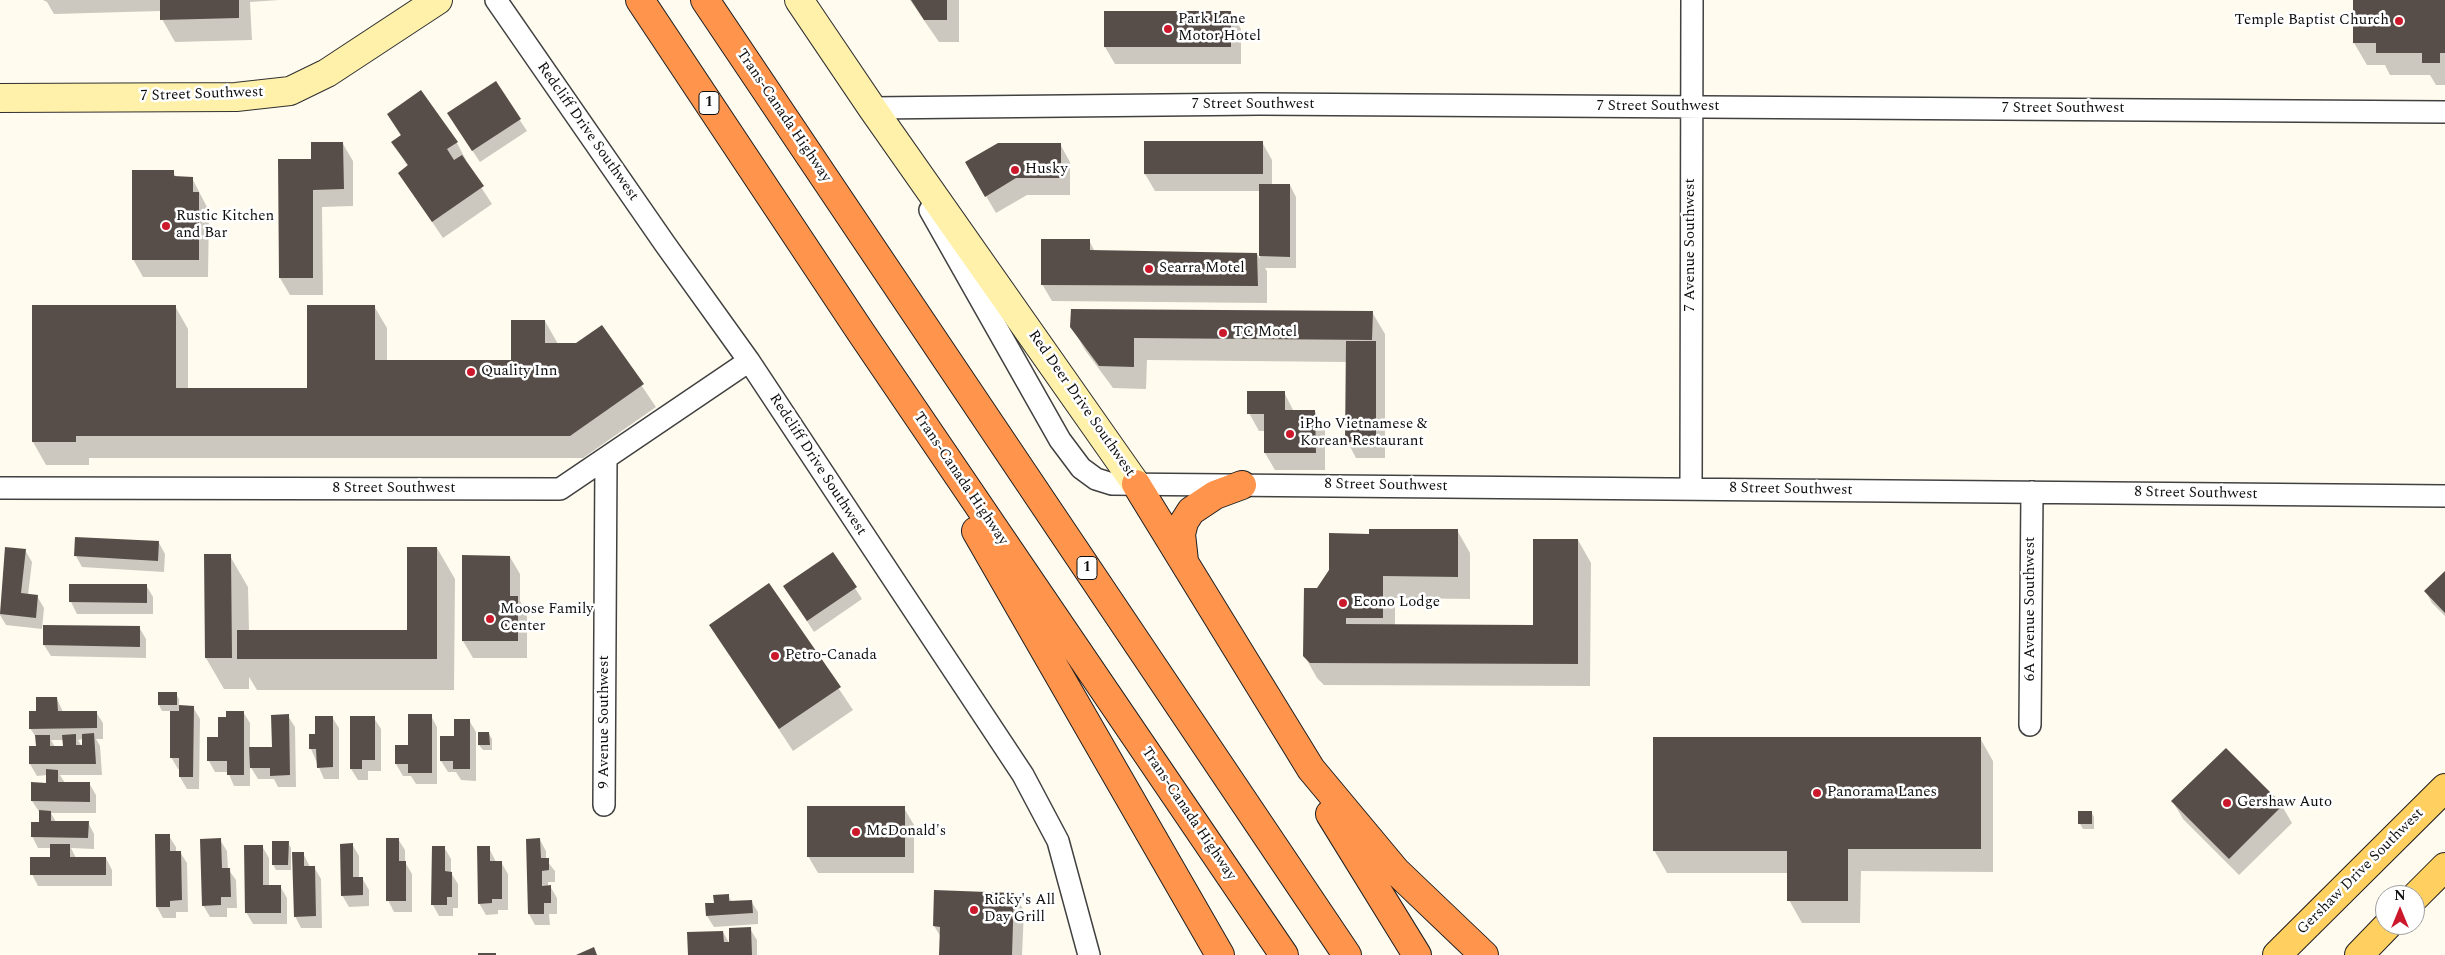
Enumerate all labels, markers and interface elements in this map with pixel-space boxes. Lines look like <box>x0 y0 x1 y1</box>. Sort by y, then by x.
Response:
place label: Park Lane Motor Hotel <box>1178 11 1261 46</box>
place label: Temple Baptist Church <box>2235 12 2389 30</box>
marker: Temple Baptist Church <box>2393 15 2405 27</box>
marker: Park Lane Motor Hotel <box>1162 23 1174 35</box>
street label: Trans-Canada Highway <box>732 46 834 186</box>
street label: Redcliff Drive Southwest <box>532 59 642 205</box>
street label: 7 Street Southwest <box>140 84 264 106</box>
road number: 1 <box>699 92 719 115</box>
street label: 7 Street Southwest <box>1191 96 1315 114</box>
street label: 7 Street Southwest <box>1596 98 1720 116</box>
street label: 7 Street Southwest <box>2001 100 2125 118</box>
place label: Husky <box>1025 161 1068 179</box>
marker: Husky <box>1009 164 1021 176</box>
street label: 7 Avenue Southwest <box>1682 178 1700 312</box>
place label: Rustic Kitchen and Bar <box>176 208 274 243</box>
marker: Rustic Kitchen and Bar <box>160 220 172 232</box>
place label: Searra Motel <box>1159 260 1245 278</box>
marker: Searra Motel <box>1143 263 1155 275</box>
place label: TC Motel <box>1233 324 1297 342</box>
street label: Red Deer Drive Southwest <box>1024 327 1138 481</box>
marker: TC Motel <box>1217 327 1229 339</box>
place label: Quality Inn <box>481 363 557 381</box>
marker: Quality Inn <box>465 366 477 378</box>
street label: Redcliff Drive Southwest <box>764 391 870 539</box>
street label: Trans-Canada Highway <box>909 409 1011 549</box>
place label: iPho Vietnamese & Korean Restaurant <box>1300 416 1427 451</box>
marker: iPho Vietnamese & Korean Restaurant <box>1284 428 1296 440</box>
street label: 8 Street Southwest <box>1324 476 1448 496</box>
street label: 8 Street Southwest <box>332 480 456 498</box>
street label: 8 Street Southwest <box>1729 480 1853 500</box>
street label: 8 Street Southwest <box>2134 484 2258 504</box>
street label: 6A Avenue Southwest <box>2022 537 2040 681</box>
road number: 1 <box>1077 556 1097 580</box>
place label: Econo Lodge <box>1353 594 1440 612</box>
marker: Econo Lodge <box>1337 597 1349 609</box>
place label: Moose Family Center <box>500 601 594 636</box>
marker: Moose Family Center <box>484 613 496 625</box>
place label: Petro-Canada <box>785 647 877 665</box>
marker: Petro-Canada <box>769 650 781 662</box>
street label: 9 Avenue Southwest <box>596 655 614 789</box>
street label: Trans-Canada Highway <box>1137 744 1239 884</box>
place label: Panorama Lanes <box>1827 784 1937 802</box>
marker: Panorama Lanes <box>1811 787 1823 799</box>
place label: Gershaw Auto <box>2237 794 2332 812</box>
marker: Gershaw Auto <box>2221 797 2233 809</box>
street label: Gershaw Drive Southwest <box>2294 805 2428 939</box>
place label: McDonald's <box>866 823 946 841</box>
marker: McDonald's <box>850 826 862 838</box>
north arrow <box>2375 885 2425 935</box>
text: N <box>2394 885 2406 906</box>
place label: Ricky's All Day Grill <box>984 892 1055 927</box>
marker: Ricky's All Day Grill <box>968 904 980 916</box>

